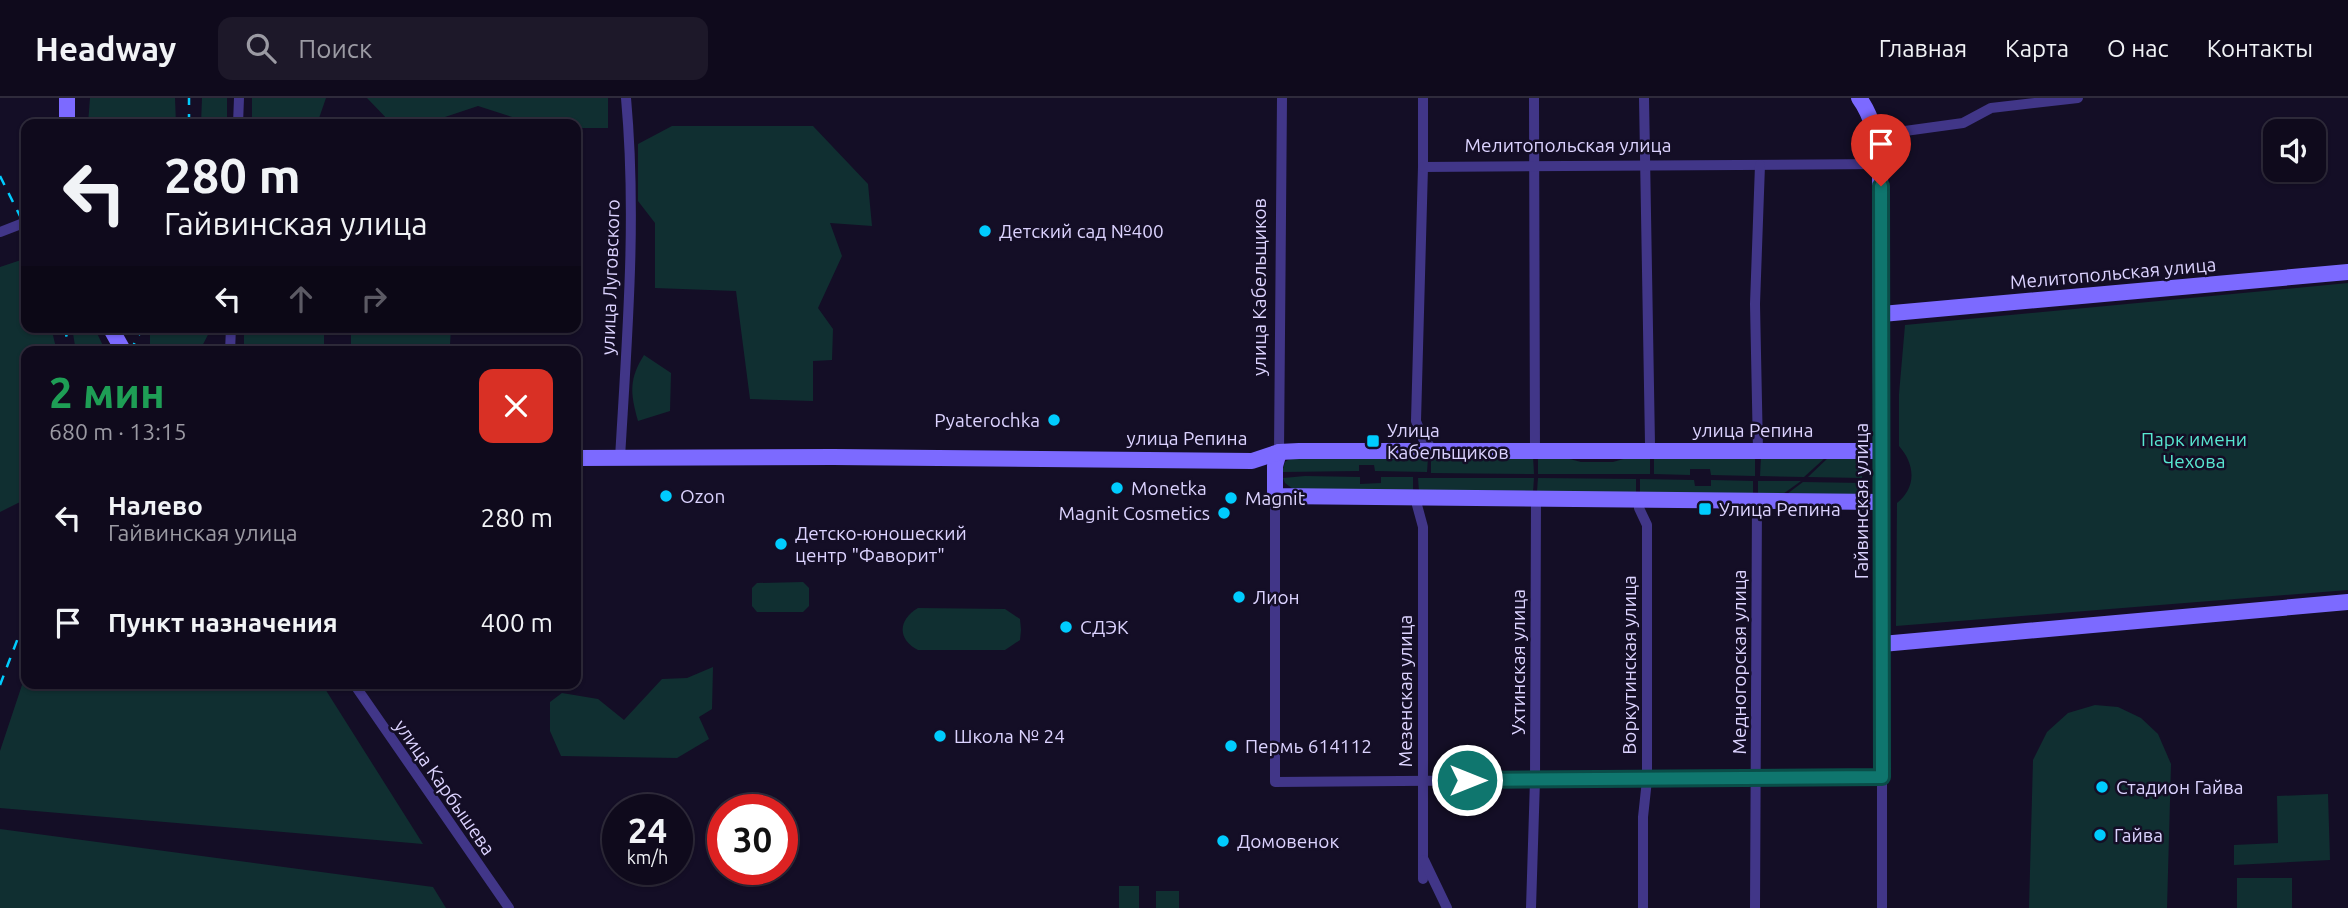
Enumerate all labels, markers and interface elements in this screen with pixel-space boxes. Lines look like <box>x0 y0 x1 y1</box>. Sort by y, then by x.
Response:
search box <box>218 17 708 80</box>
icon: search <box>242 29 280 67</box>
text: Headway <box>35 30 176 67</box>
text: Поиск <box>298 34 372 63</box>
text: Главная <box>1879 35 1967 62</box>
text: Карта <box>2005 35 2069 62</box>
text: О нас <box>2107 35 2169 62</box>
text: Контакты <box>2207 35 2313 62</box>
pin <box>1851 114 1911 186</box>
map controls <box>2263 119 2326 182</box>
button: sound <box>2263 119 2326 182</box>
icon: arrive <box>1862 125 1900 163</box>
street label: Мелитопольская улица <box>1465 134 1671 156</box>
icon: left <box>49 147 140 238</box>
text: 280 m <box>164 147 301 202</box>
street label: улица Кабельщиков <box>1248 198 1270 376</box>
street label: улица Луговского <box>596 199 624 355</box>
text: Гайвинская улица <box>164 205 428 241</box>
place label: Детский сад №400 <box>999 220 1164 242</box>
marker: Детский сад №400 <box>977 223 993 239</box>
street label: Мелитопольская улица <box>2009 253 2217 293</box>
icon: left <box>209 280 247 318</box>
icon: ahead <box>282 280 320 318</box>
icon: right <box>355 280 393 318</box>
text: 2 мин <box>49 369 165 416</box>
button: close <box>479 369 553 443</box>
place label: Pyaterochka <box>934 409 1040 431</box>
marker: Pyaterochka <box>1046 412 1062 428</box>
text: 680 m · 13:15 <box>49 419 187 444</box>
place label: Улица Кабельщиков <box>1387 419 1509 463</box>
street label: улица Репина <box>1693 419 1813 441</box>
street label: Гайвинская улица <box>1850 423 1872 579</box>
street label: улица Репина <box>1127 427 1247 449</box>
park label: Парк имени Чехова <box>2141 428 2247 472</box>
marker: Улица Кабельщиков <box>1365 433 1381 449</box>
place label: Monetka <box>1131 477 1207 499</box>
marker: Monetka <box>1109 480 1125 496</box>
place label: Ozon <box>680 485 725 507</box>
place label: Magnit <box>1245 487 1306 509</box>
marker: Ozon <box>658 488 674 504</box>
marker: Magnit <box>1223 490 1239 506</box>
text: Налево <box>108 491 203 520</box>
place label: Улица Репина <box>1719 498 1841 520</box>
icon: left <box>49 499 87 537</box>
marker: Улица Репина <box>1697 501 1713 517</box>
place label: Magnit Cosmetics <box>1058 502 1210 524</box>
text: 280 m <box>481 503 553 532</box>
marker: Magnit Cosmetics <box>1216 505 1232 521</box>
text: Гайвинская улица <box>108 520 298 545</box>
place label: Детско-юношеский центр "Фаворит" <box>795 522 967 566</box>
marker: Детско-юношеский центр "Фаворит" <box>773 536 789 552</box>
street label: Медногорская улица <box>1728 569 1750 755</box>
street label: Воркутинская улица <box>1618 575 1640 755</box>
place label: Лион <box>1253 586 1300 608</box>
marker: Лион <box>1231 589 1247 605</box>
street label: Ухтинская улица <box>1507 589 1529 735</box>
icon: arrive <box>49 604 87 642</box>
text: Пункт назначения <box>108 608 338 637</box>
text: 400 m <box>481 608 553 637</box>
street label: Мезенская улица <box>1394 615 1416 767</box>
place label: СДЭК <box>1080 616 1129 638</box>
marker: СДЭК <box>1058 619 1074 635</box>
street label: улица Карбышева <box>390 715 500 859</box>
place label: Школа № 24 <box>954 725 1065 747</box>
marker: Школа № 24 <box>932 728 948 744</box>
place label: Пермь 614112 <box>1245 735 1372 757</box>
marker: Пермь 614112 <box>1223 738 1239 754</box>
position arrow <box>1430 743 1504 817</box>
place label: Стадион Гайва <box>2116 776 2244 798</box>
marker: Стадион Гайва <box>2094 779 2110 795</box>
speed limit sign: 30 <box>707 794 798 885</box>
text: 24 <box>628 810 667 850</box>
place label: Гайва <box>2114 824 2163 846</box>
marker: Гайва <box>2092 827 2108 843</box>
place label: Домовенок <box>1237 830 1339 852</box>
marker: Домовенок <box>1215 833 1231 849</box>
text: km/h <box>627 847 668 867</box>

